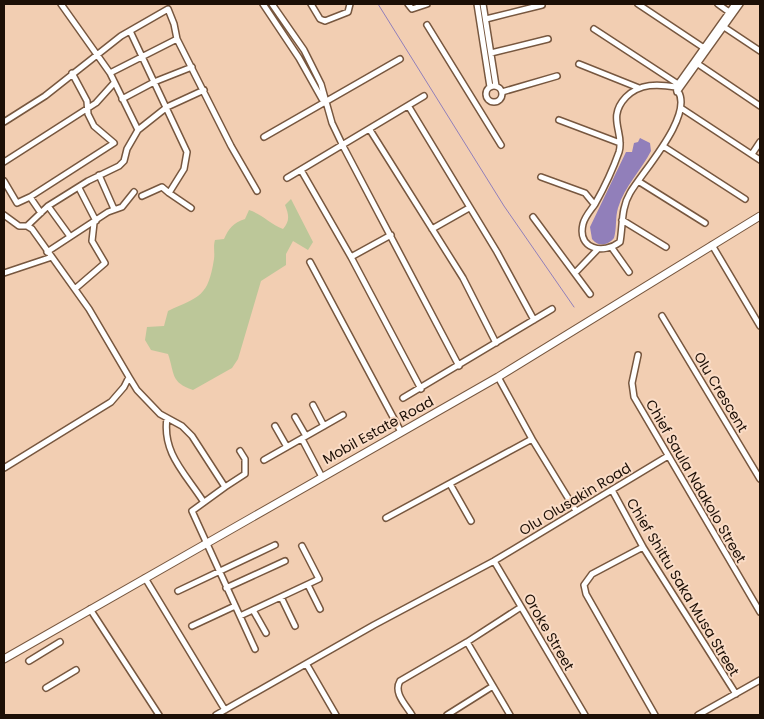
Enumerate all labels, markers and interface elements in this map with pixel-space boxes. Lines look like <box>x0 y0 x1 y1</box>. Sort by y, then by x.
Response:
street label: Olu Crescent <box>689 348 753 436</box>
street label: Mobil Estate Road <box>319 391 437 469</box>
street label: Chief Saula Ndakolo Street <box>641 396 751 566</box>
street label: Olu Olusakin Road <box>515 458 635 540</box>
street label: Chief Shittu Saka Musa Street <box>622 494 744 680</box>
street label: Oroke Street <box>519 590 579 674</box>

